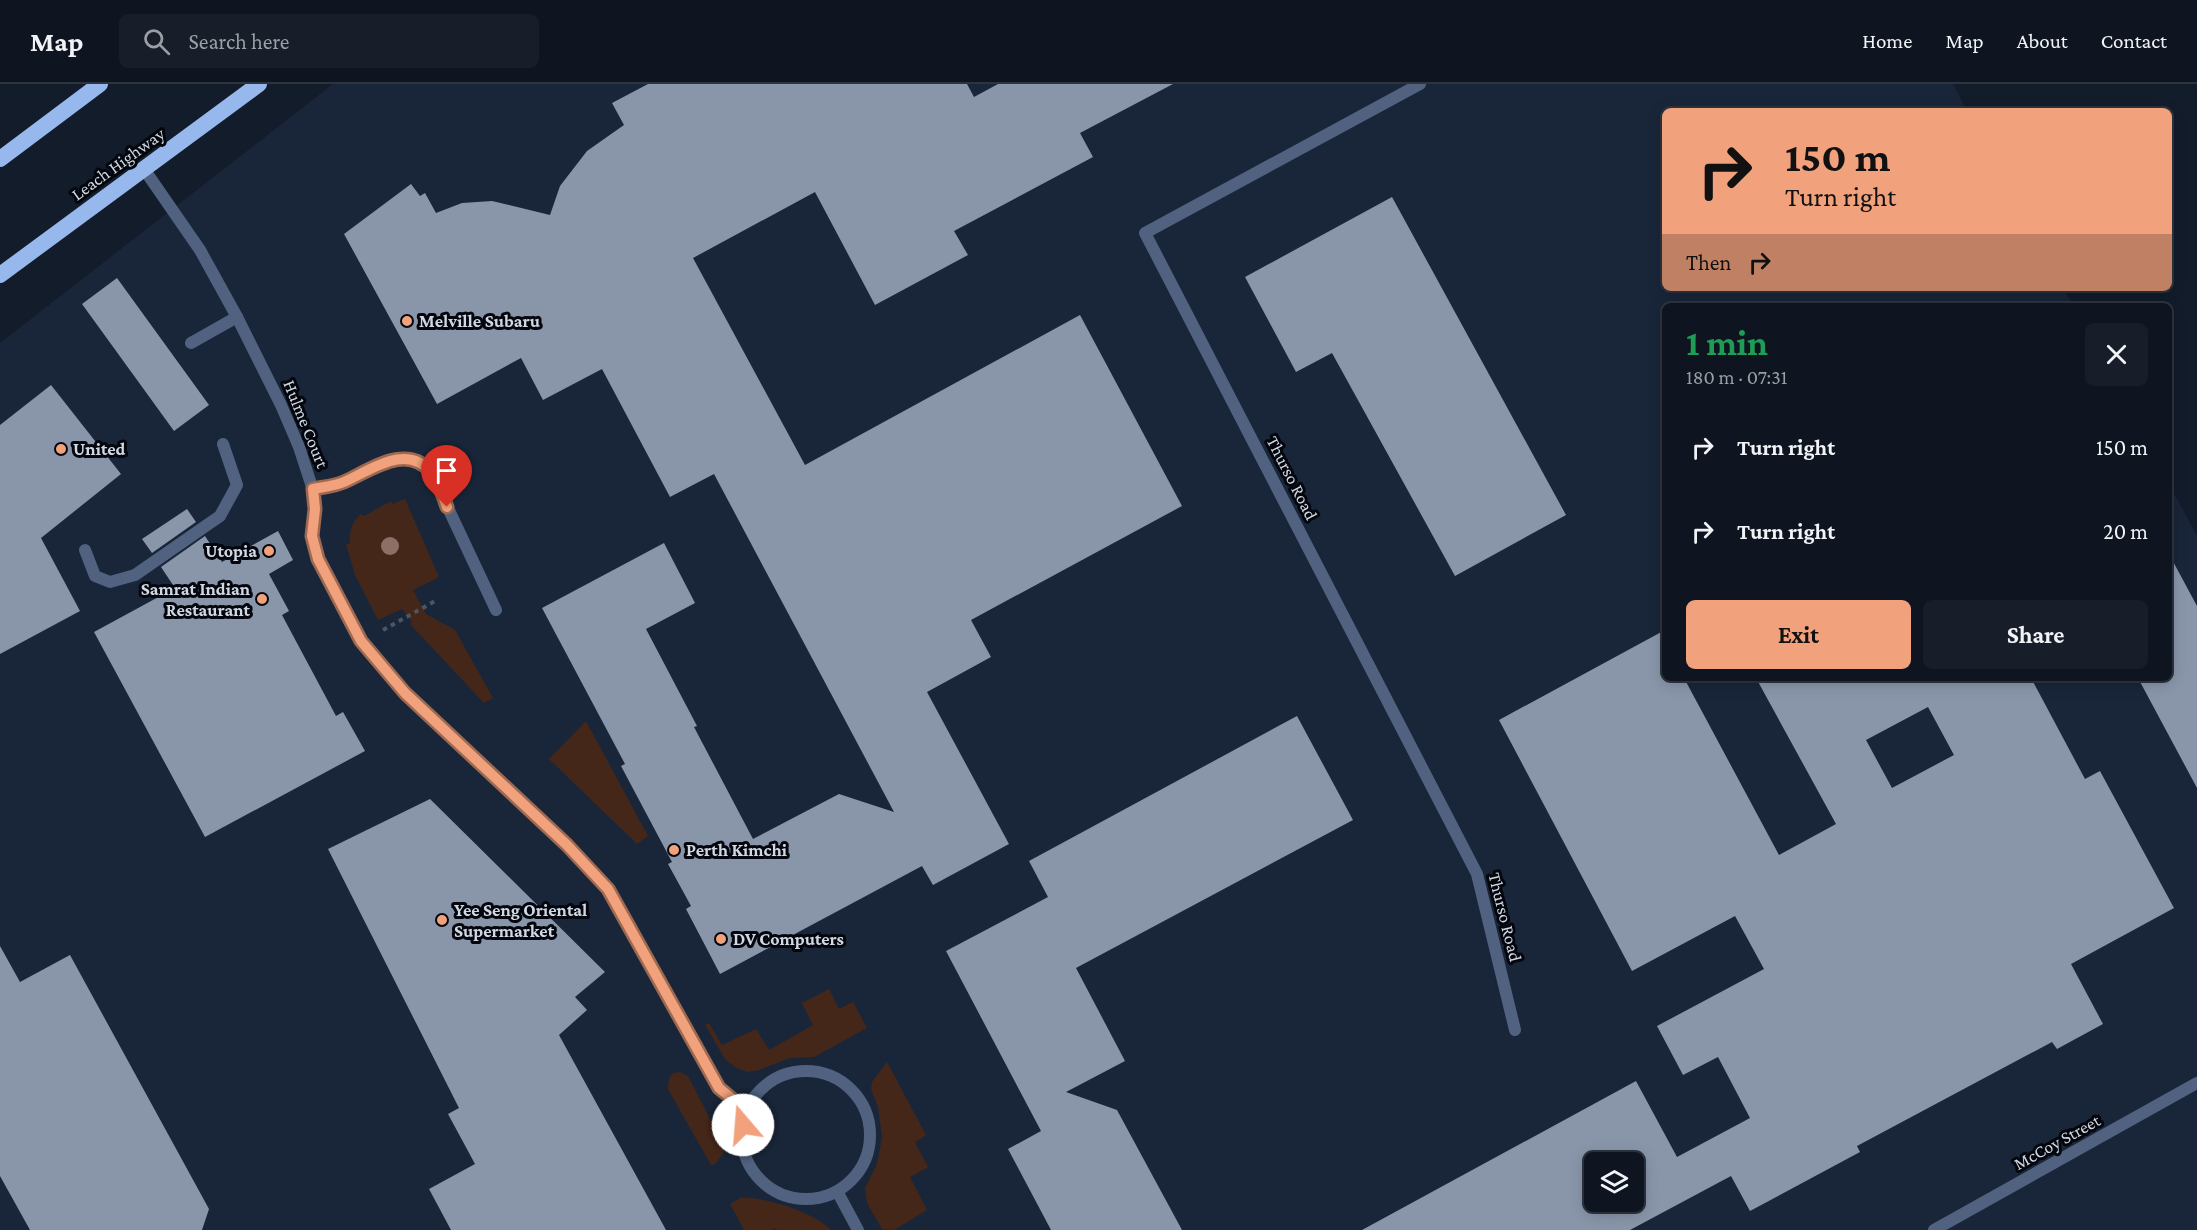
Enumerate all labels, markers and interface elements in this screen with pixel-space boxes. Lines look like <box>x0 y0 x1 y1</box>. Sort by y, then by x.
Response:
search box <box>119 14 539 68</box>
icon: search <box>140 25 173 58</box>
text: Map <box>30 26 83 57</box>
text: Search here <box>188 29 289 54</box>
text: Home <box>1862 29 1912 53</box>
text: Map <box>1945 29 1984 53</box>
text: About <box>2017 29 2068 53</box>
text: Contact <box>2101 29 2167 53</box>
street label: Leach Highway <box>68 123 169 204</box>
icon: right <box>1686 132 1764 210</box>
text: 150 m <box>1785 133 1890 180</box>
text: Turn right <box>1785 182 1896 212</box>
icon: right <box>1743 246 1776 279</box>
text: Then <box>1686 250 1731 275</box>
place label: Melville Subaru <box>419 311 541 331</box>
marker: Melville Subaru <box>400 314 414 328</box>
text: 1 min <box>1686 323 1768 363</box>
button: close <box>2085 323 2148 386</box>
text: 180 m · 07:31 <box>1686 366 1787 388</box>
street label: Hulme Court <box>279 377 333 472</box>
icon: right <box>1686 431 1719 464</box>
street label: Thurso Road <box>1262 433 1322 524</box>
text: Turn right <box>1737 435 1835 460</box>
text: 150 m <box>2096 435 2148 460</box>
place label: United <box>73 439 126 459</box>
marker: United <box>54 442 68 456</box>
pin <box>421 445 472 507</box>
icon: arrive <box>430 454 463 487</box>
icon: right <box>1686 515 1719 548</box>
text: Turn right <box>1737 519 1835 544</box>
text: 20 m <box>2103 519 2148 544</box>
place label: Utopia <box>205 541 257 561</box>
marker: Utopia <box>262 544 276 558</box>
place label: Samrat Indian Restaurant <box>141 579 251 620</box>
marker: Samrat Indian Restaurant <box>255 592 269 606</box>
button: Exit <box>1686 600 1911 669</box>
button: Share <box>1923 600 2148 669</box>
place label: Perth Kimchi <box>686 840 788 860</box>
marker: Perth Kimchi <box>667 843 681 857</box>
street label: Thurso Road <box>1484 870 1526 964</box>
place label: Yee Seng Oriental Supermarket <box>454 900 587 941</box>
marker: Yee Seng Oriental Supermarket <box>435 913 449 927</box>
place label: DV Computers <box>733 929 844 949</box>
marker: DV Computers <box>714 932 728 946</box>
position arrow <box>711 1093 775 1157</box>
street label: McCoy Street <box>2010 1110 2105 1174</box>
map controls <box>1584 1152 1644 1212</box>
button: layers <box>1584 1152 1644 1212</box>

